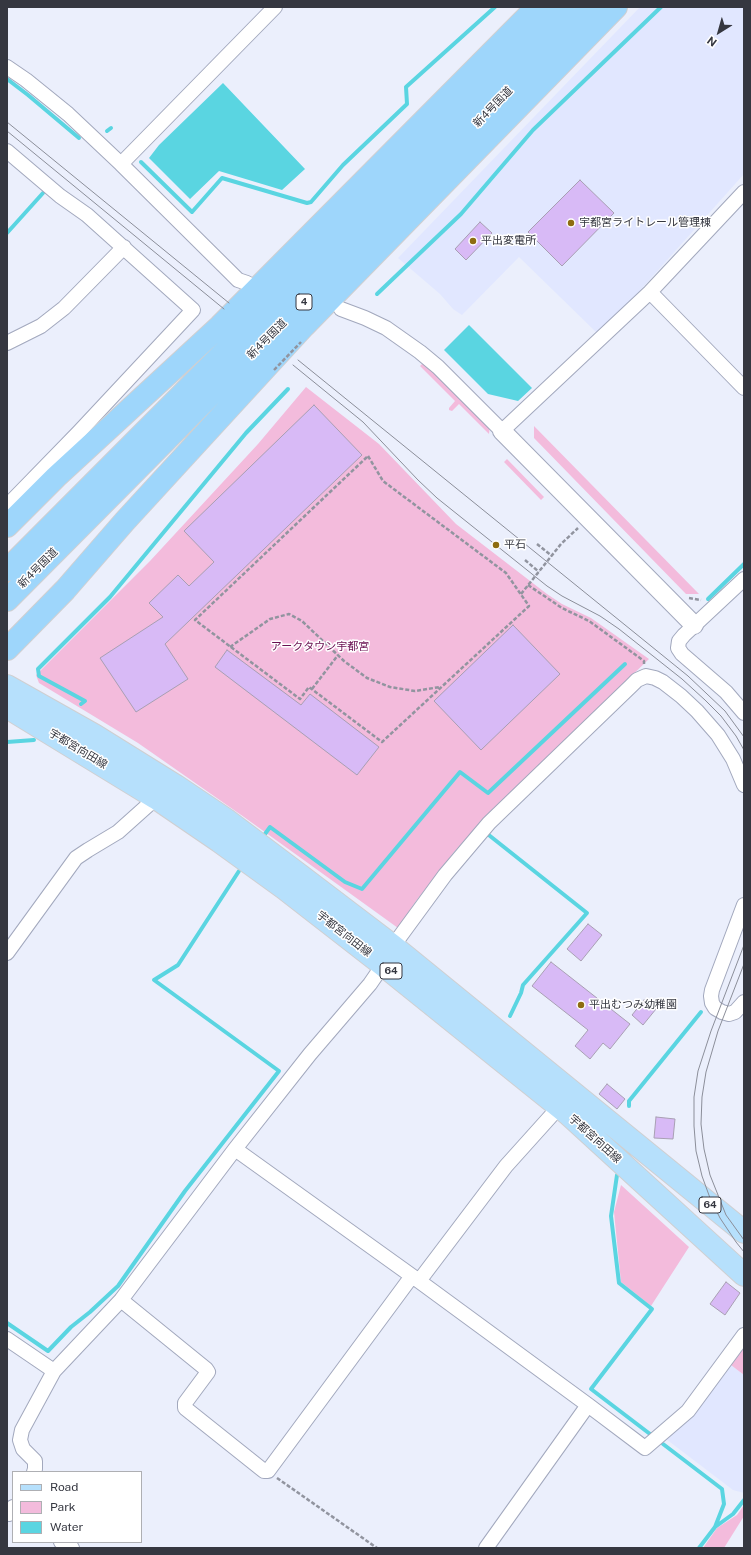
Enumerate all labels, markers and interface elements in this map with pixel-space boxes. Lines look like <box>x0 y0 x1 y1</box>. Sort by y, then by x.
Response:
north arrow <box>699 12 739 52</box>
text: N <box>705 34 719 49</box>
street label: 新4号国道 <box>471 84 515 130</box>
place label: 宇都宮ライトレール管理棟 <box>579 216 711 230</box>
marker: 宇都宮ライトレール管理棟 <box>566 218 576 228</box>
place label: 平出変電所 <box>481 234 536 248</box>
marker: 平出変電所 <box>468 236 478 246</box>
road number: 4 <box>296 294 312 310</box>
street label: 新4号国道 <box>244 316 290 362</box>
place label: 平石 <box>504 538 526 552</box>
marker: 平石 <box>491 540 501 550</box>
street label: 新4号国道 <box>15 545 61 591</box>
park label: アークタウン宇都宮 <box>271 640 369 654</box>
street label: 宇都宮向田線 <box>46 726 110 772</box>
street label: 宇都宮向田線 <box>314 908 374 960</box>
road number: 64 <box>380 963 402 979</box>
place label: 平出むつみ幼稚園 <box>589 998 677 1012</box>
marker: 平出むつみ幼稚園 <box>576 1000 586 1010</box>
street label: 宇都宮向田線 <box>566 1112 624 1166</box>
road number: 64 <box>699 1197 721 1213</box>
legend <box>12 1471 142 1543</box>
text: Road <box>50 1480 78 1494</box>
text: Park <box>50 1500 76 1514</box>
text: Water <box>50 1520 83 1534</box>

